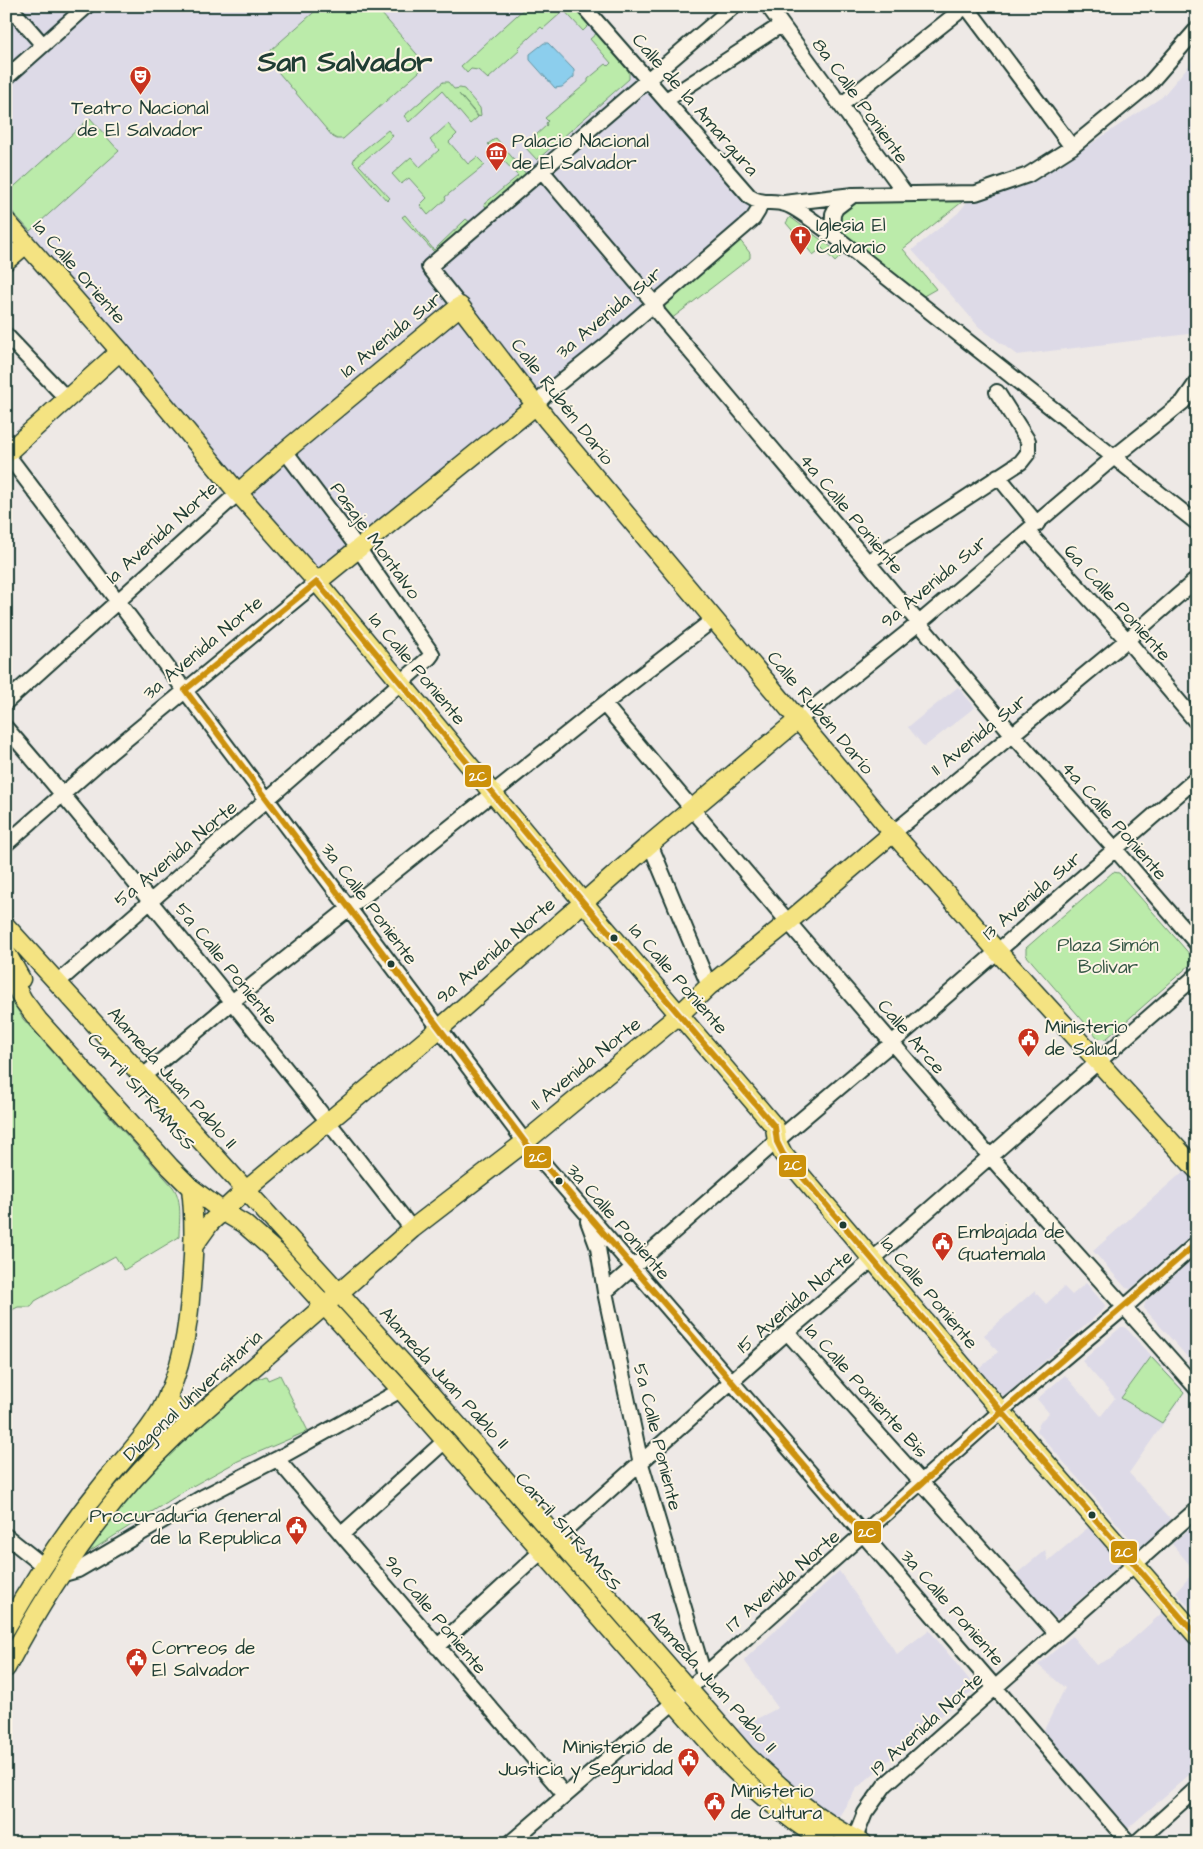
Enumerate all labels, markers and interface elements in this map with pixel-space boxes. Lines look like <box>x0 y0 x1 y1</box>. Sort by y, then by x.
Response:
street label: Calle de la Amargura <box>624 28 765 183</box>
street label: 8a Calle Poniente <box>805 33 915 169</box>
district label: San Salvador <box>257 42 432 83</box>
theatre icon: Teatro Nacional de El Salvador <box>128 65 152 96</box>
place label: Teatro Nacional de El Salvador <box>71 95 209 144</box>
place label: Palacio Nacional de El Salvador <box>512 128 649 177</box>
museum icon: Palacio Nacional de El Salvador <box>484 140 508 171</box>
place label: Iglesia El Calvario <box>816 212 886 261</box>
street label: 1a Calle Oriente <box>26 214 132 330</box>
church icon: Iglesia El Calvario <box>788 224 812 255</box>
street label: 3a Avenida Sur <box>550 260 668 365</box>
street label: 1a Avenida Sur <box>334 285 448 384</box>
street label: Calle Rubén Darío <box>504 333 620 471</box>
street label: 4a Calle Poniente <box>792 448 910 580</box>
street label: 1a Avenida Norte <box>100 475 224 591</box>
street label: Pasaje Montalvo <box>323 477 427 605</box>
street label: 9a Avenida Sur <box>875 529 994 635</box>
street label: 6a Calle Poniente <box>1057 539 1177 667</box>
street label: 3a Avenida Norte <box>137 590 269 706</box>
street label: 1a Calle Poniente <box>362 607 472 731</box>
street label: Calle Rubén Darío <box>760 645 880 781</box>
street label: 11 Avenida Sur <box>925 688 1033 782</box>
street label: 4a Calle Poniente <box>1055 755 1173 887</box>
line badge: 2C <box>464 764 492 788</box>
text: 2C <box>468 767 487 787</box>
street label: 5a Avenida Norte <box>109 794 243 914</box>
street label: 3a Calle Poniente <box>314 837 424 971</box>
street label: 13 Avenida Sur <box>976 845 1088 947</box>
street label: 9a Avenida Norte <box>430 891 562 1011</box>
street label: 5a Calle Poniente <box>168 897 284 1031</box>
street label: 1a Calle Poniente <box>622 917 734 1041</box>
park label: Plaza Simón Bolivar <box>1057 932 1159 981</box>
unlabelled marker <box>609 933 619 943</box>
unlabelled marker <box>386 959 396 969</box>
street label: Calle Arce <box>871 993 951 1081</box>
street label: Alameda Juan Pablo II <box>101 1001 243 1155</box>
street label: 11 Avenida Norte <box>525 1011 647 1117</box>
place label: Ministerio de Salud <box>1045 1014 1128 1063</box>
public building icon: Ministerio de Salud <box>1017 1026 1041 1057</box>
street label: Carril SITRAMSS <box>81 1027 201 1157</box>
line badge: 2C <box>523 1145 552 1169</box>
text: 2C <box>528 1148 547 1168</box>
line badge: 2C <box>778 1154 807 1178</box>
text: 2C <box>783 1156 802 1176</box>
street label: 3a Calle Poniente <box>560 1158 676 1286</box>
unlabelled marker <box>554 1176 564 1186</box>
place label: Embajada de Guatemala <box>958 1219 1064 1268</box>
unlabelled marker <box>838 1220 848 1230</box>
street label: 1a Calle Poniente <box>874 1231 984 1355</box>
public building icon: Embajada de Guatemala <box>930 1231 954 1262</box>
street label: 15 Avenida Norte <box>731 1244 859 1360</box>
street label: Alameda Juan Pablo II <box>373 1301 515 1455</box>
street label: 1a Calle Poniente Bis <box>798 1318 934 1464</box>
street label: Diagonal Universitaria <box>117 1324 270 1469</box>
street label: 5a Calle Poniente <box>626 1361 688 1513</box>
street label: Carril SITRAMSS <box>508 1466 628 1598</box>
place label: Procuraduria General de la Republica <box>90 1503 281 1552</box>
unlabelled marker <box>1087 1510 1097 1520</box>
public building icon: Procuraduria General de la Republica <box>285 1515 309 1546</box>
line badge: 2C <box>853 1520 882 1544</box>
street label: 17 Avenida Norte <box>720 1523 846 1639</box>
text: 2C <box>857 1523 876 1543</box>
line badge: 2C <box>1110 1540 1138 1564</box>
text: 2C <box>1114 1543 1133 1563</box>
street label: 3a Calle Poniente <box>894 1544 1010 1672</box>
street label: 9a Calle Poniente <box>377 1550 493 1680</box>
street label: Alameda Juan Pablo II <box>641 1605 783 1759</box>
place label: Correos de El Salvador <box>152 1635 255 1684</box>
public building icon: Correos de El Salvador <box>124 1647 148 1678</box>
street label: 19 Avenida Norte <box>865 1666 989 1782</box>
place label: Ministerio de Justicia y Seguridad <box>499 1734 673 1784</box>
public building icon: Ministerio de Justicia y Seguridad <box>677 1746 701 1777</box>
place label: Ministerio de Cultura <box>731 1778 823 1827</box>
public building icon: Ministerio de Cultura <box>703 1790 727 1821</box>

